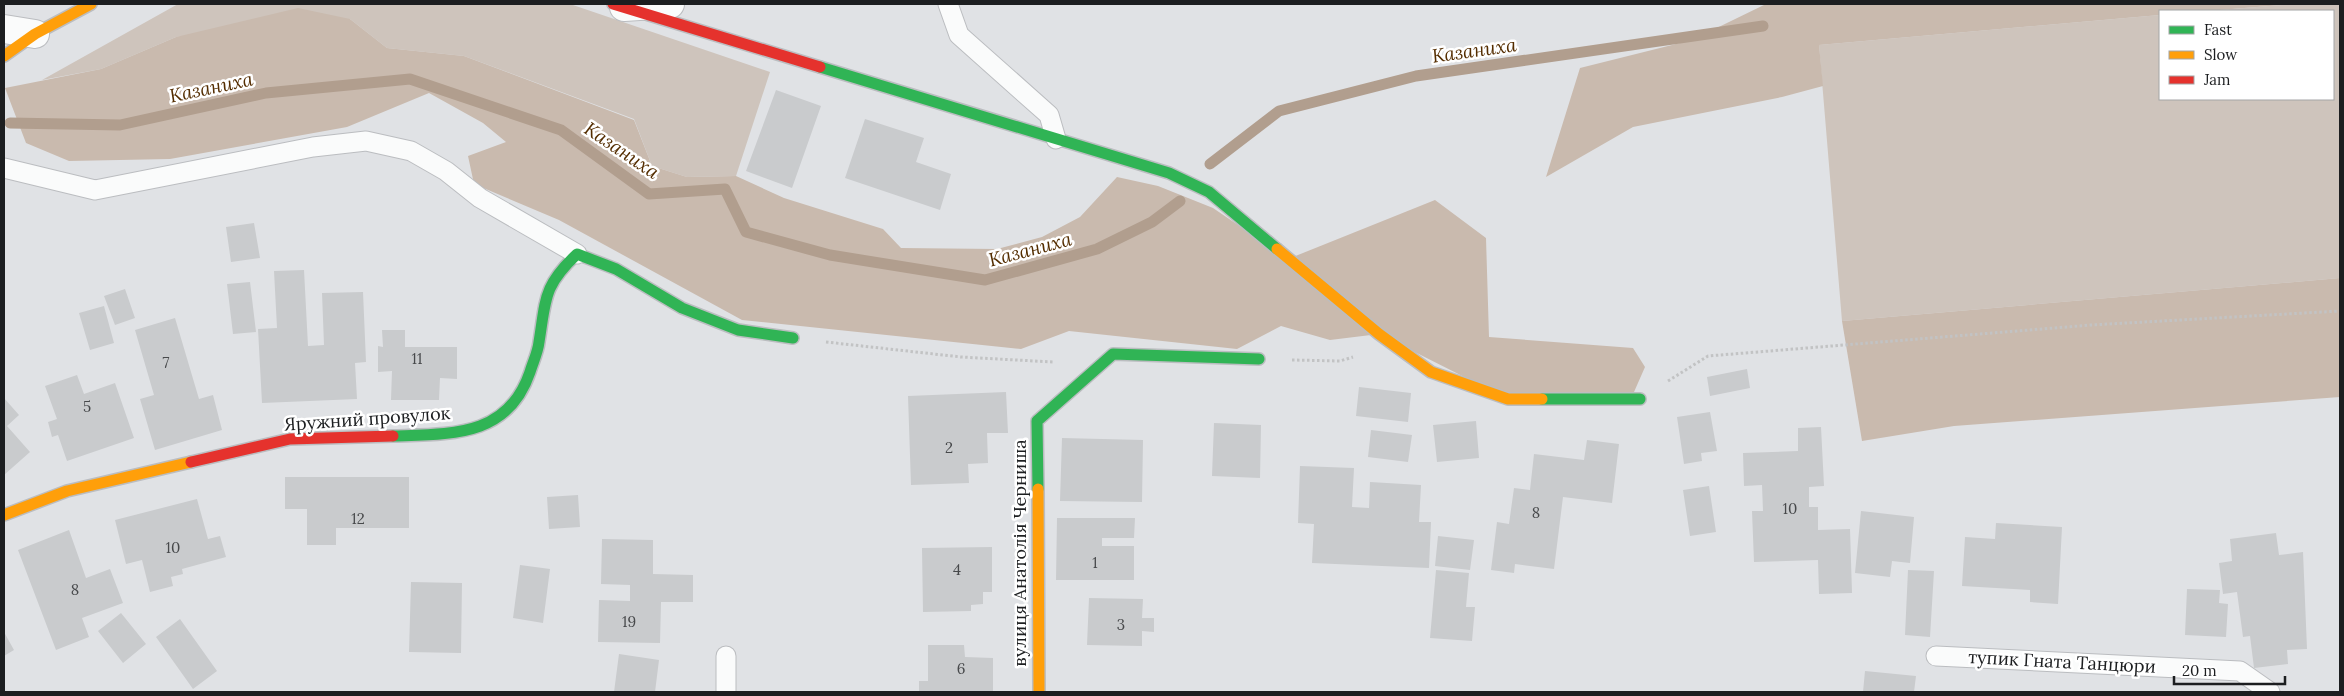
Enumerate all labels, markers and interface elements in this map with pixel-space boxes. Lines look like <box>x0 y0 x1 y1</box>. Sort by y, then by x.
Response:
legend <box>2159 10 2334 100</box>
text: Fast <box>2204 20 2232 39</box>
water label: Казаниха <box>1430 32 1518 68</box>
text: Slow <box>2204 45 2237 64</box>
water label: Казаниха <box>167 66 256 108</box>
text: Jam <box>2203 70 2231 89</box>
water label: Казаниха <box>580 116 664 184</box>
water label: Казаниха <box>986 226 1075 272</box>
house number: 11 <box>412 349 422 368</box>
house number: 7 <box>163 353 170 372</box>
house number: 5 <box>83 397 91 416</box>
street label: Яружний провулок <box>283 401 451 436</box>
house number: 2 <box>945 438 953 457</box>
street label: вулиця Анатолія Черниша <box>1008 439 1031 667</box>
house number: 10 <box>1783 499 1797 518</box>
house number: 8 <box>1532 503 1540 522</box>
house number: 12 <box>351 509 365 528</box>
house number: 10 <box>166 538 180 557</box>
house number: 1 <box>1092 553 1098 572</box>
house number: 4 <box>953 560 961 579</box>
house number: 8 <box>71 580 79 599</box>
house number: 19 <box>622 612 636 631</box>
house number: 3 <box>1117 615 1125 634</box>
street label: тупик Гната Танцюри <box>1968 645 2156 678</box>
scale bar <box>2174 654 2285 686</box>
house number: 6 <box>957 659 965 678</box>
text: 20 m <box>2182 661 2217 680</box>

